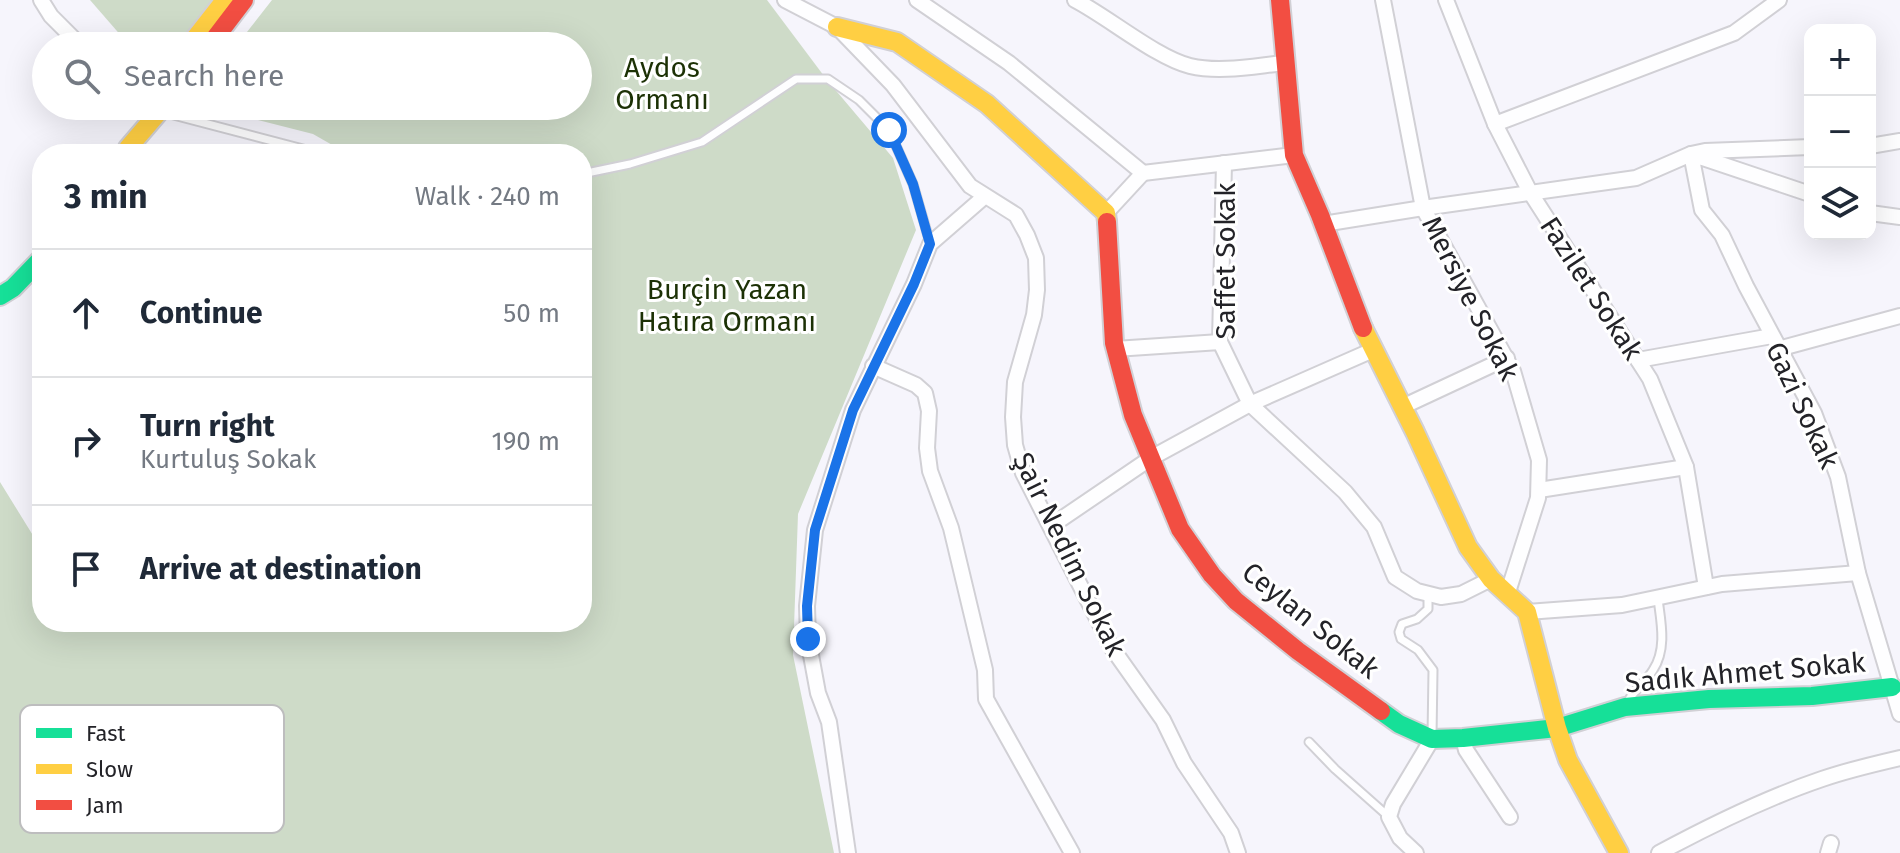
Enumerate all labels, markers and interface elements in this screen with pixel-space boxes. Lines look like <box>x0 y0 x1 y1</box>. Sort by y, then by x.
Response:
map controls <box>1804 24 1876 240</box>
button: + <box>1804 24 1876 96</box>
search box <box>32 32 592 120</box>
park label: Aydos Ormanı <box>615 51 709 116</box>
icon: search <box>60 54 104 98</box>
text: Search here <box>124 58 284 94</box>
button: − <box>1804 96 1876 168</box>
route start <box>871 112 907 148</box>
button: layers <box>1804 168 1876 240</box>
text: 3 min <box>64 176 148 217</box>
text: Walk · 240 m <box>415 181 560 212</box>
street label: Saffet Sokak <box>1209 182 1242 339</box>
street label: Mersiye Sokak <box>1415 211 1526 386</box>
street label: Fazilet Sokak <box>1533 211 1650 366</box>
park label: Burçin Yazan Hatıra Ormanı <box>638 273 816 338</box>
icon: ahead <box>64 291 108 335</box>
text: Continue <box>140 295 263 331</box>
text: 50 m <box>503 298 560 329</box>
street label: Gazi Sokak <box>1759 337 1846 474</box>
text: Turn right <box>140 408 275 444</box>
icon: right <box>64 419 108 463</box>
text: 190 m <box>491 426 560 457</box>
text: Kurtuluş Sokak <box>140 444 316 475</box>
street label: Şair Nedim Sokak <box>1006 447 1133 662</box>
icon: arrive <box>64 547 108 591</box>
text: Arrive at destination <box>140 551 422 587</box>
street label: Ceylan Sokak <box>1236 555 1386 686</box>
route end <box>790 621 826 657</box>
street label: Sadık Ahmet Sokak <box>1623 645 1867 699</box>
legend <box>20 705 284 833</box>
text: Fast <box>86 720 126 747</box>
text: Slow <box>86 756 133 783</box>
text: Jam <box>86 792 124 819</box>

